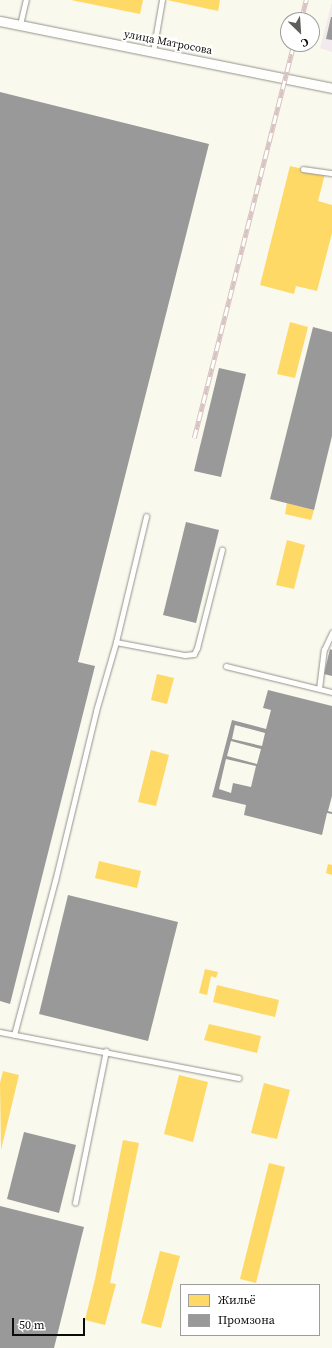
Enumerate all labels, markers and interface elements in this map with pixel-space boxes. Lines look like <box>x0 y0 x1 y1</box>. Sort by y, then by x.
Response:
north arrow <box>280 12 320 52</box>
street label: улица Матросова <box>123 28 213 58</box>
text: С <box>299 34 311 51</box>
legend <box>180 1284 320 1336</box>
text: Жильё <box>218 1292 256 1308</box>
scale bar <box>14 1310 87 1336</box>
text: Промзона <box>218 1312 275 1328</box>
text: 50 m <box>19 1317 45 1333</box>

